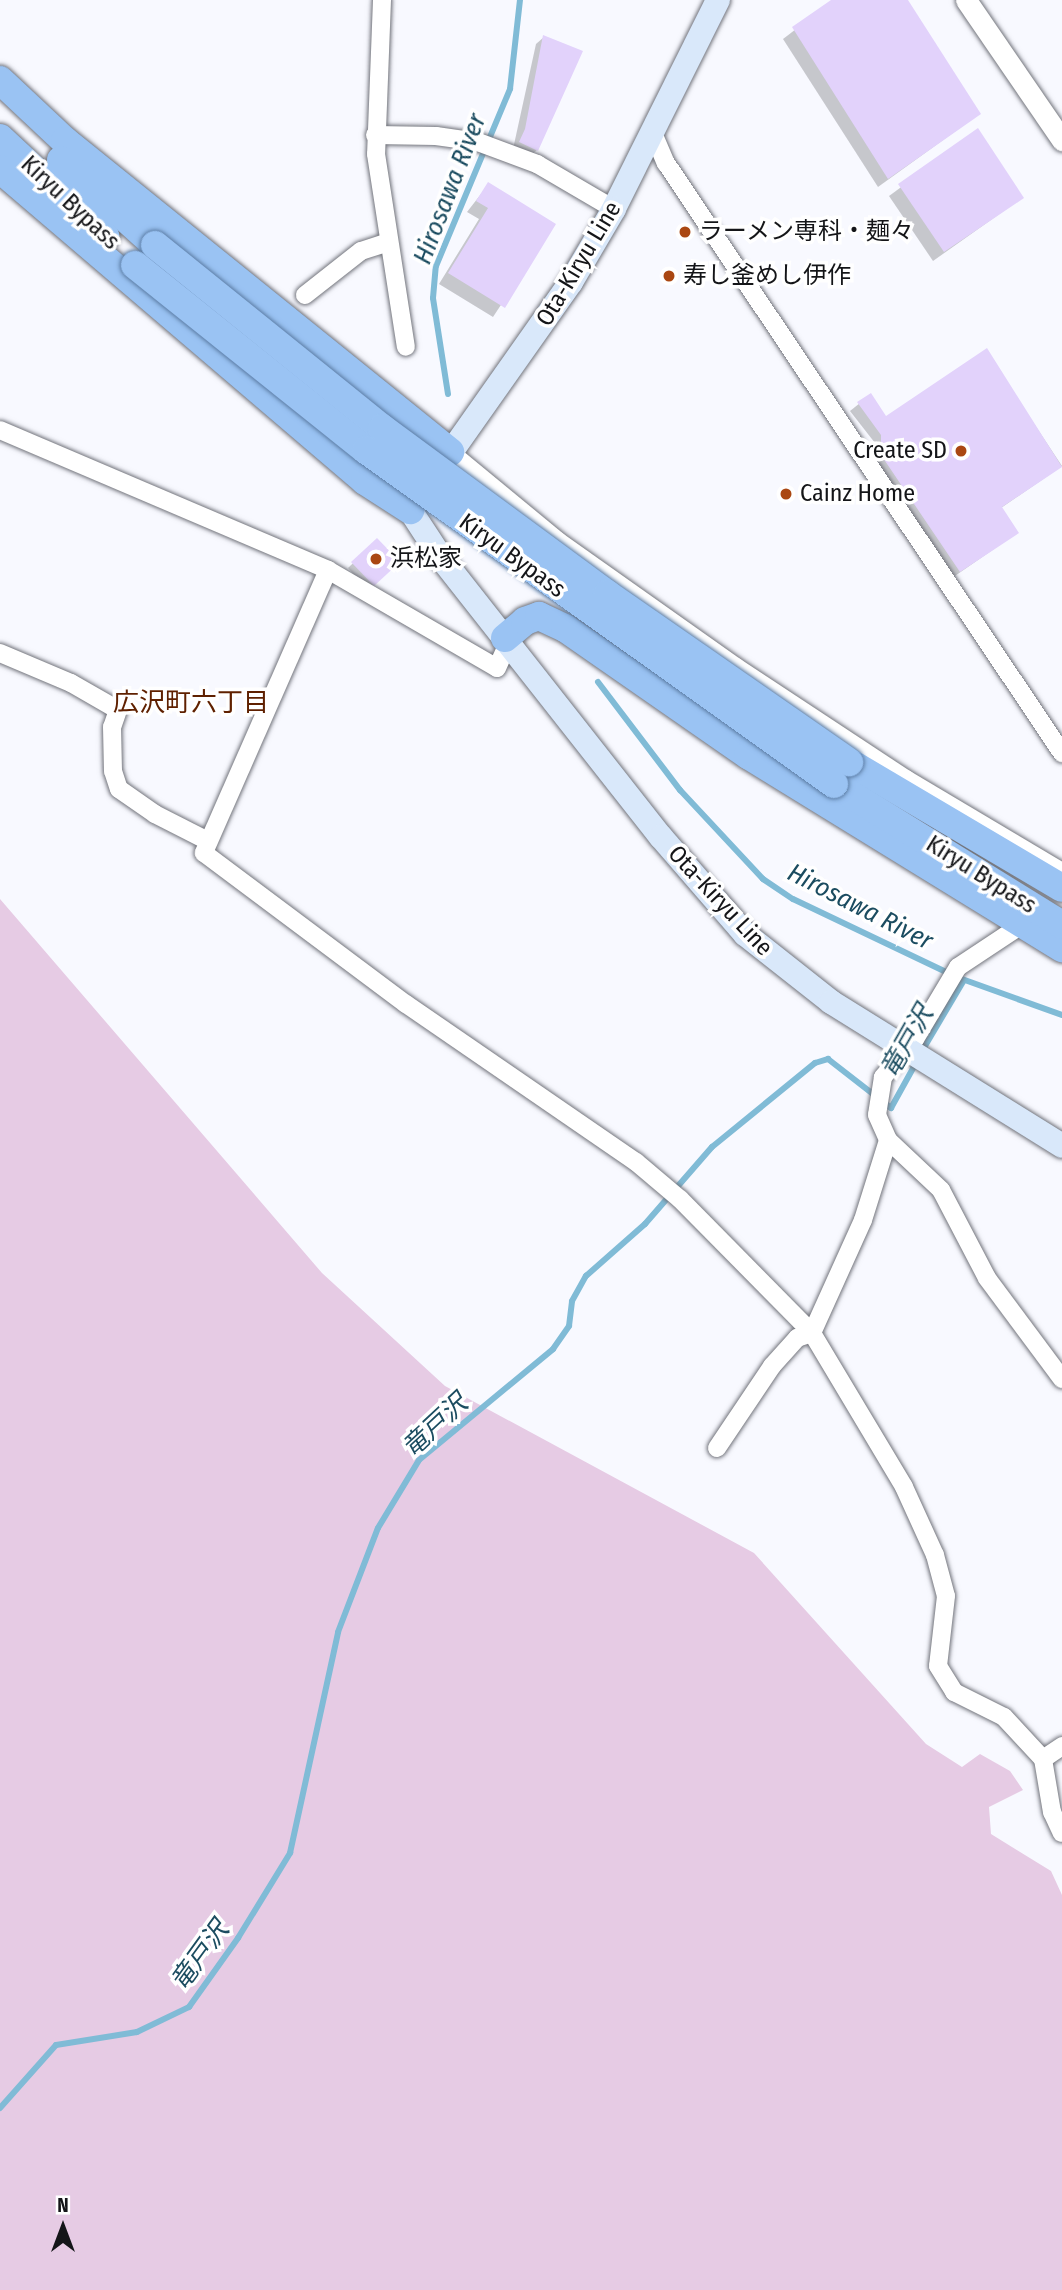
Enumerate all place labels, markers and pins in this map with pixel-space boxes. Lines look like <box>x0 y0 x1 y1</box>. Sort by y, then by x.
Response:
place label: ラーメン専科・麺々 <box>699 218 915 246</box>
marker: ラーメン専科・麺々 <box>677 224 693 240</box>
place label: 寿し釜めし伊作 <box>683 262 851 290</box>
marker: 寿し釜めし伊作 <box>661 268 677 284</box>
place label: Create SD <box>853 437 947 465</box>
marker: Create SD <box>953 443 969 459</box>
place label: Cainz Home <box>800 480 915 508</box>
marker: Cainz Home <box>778 486 794 502</box>
place label: 浜松家 <box>390 545 462 573</box>
marker: 浜松家 <box>368 551 384 567</box>

